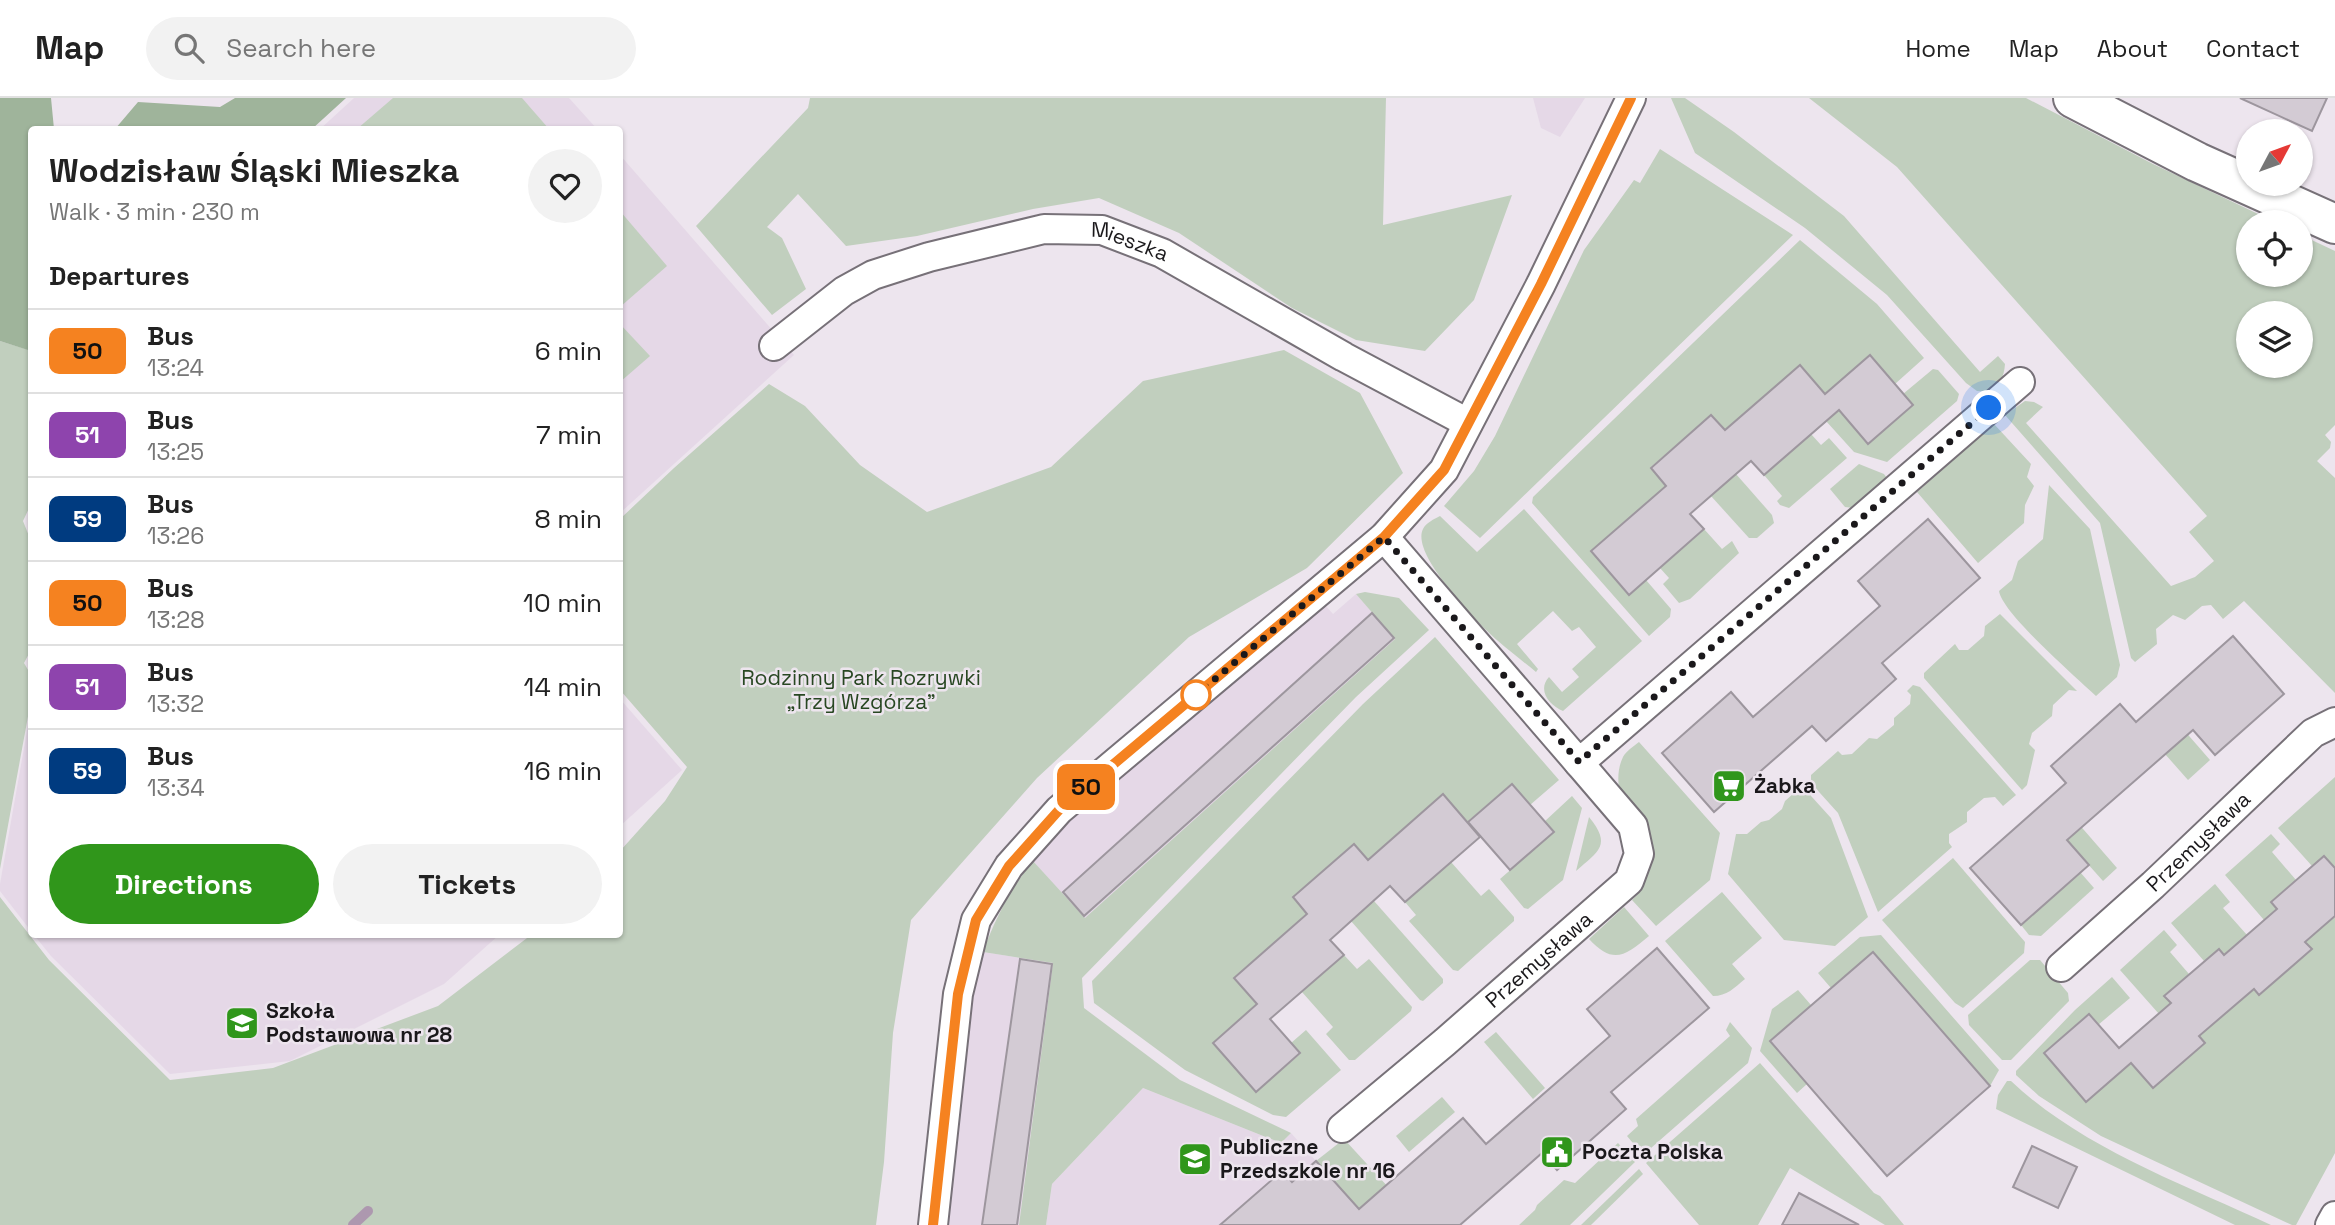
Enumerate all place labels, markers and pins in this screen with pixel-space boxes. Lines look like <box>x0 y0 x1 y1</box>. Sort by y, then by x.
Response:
unlabelled marker <box>1181 680 1211 710</box>
supermarket icon: Żabka <box>1710 767 1748 805</box>
place label: Żabka <box>1754 772 1815 799</box>
place label: Szkoła Podstawowa nr 28 <box>266 997 452 1048</box>
school or university icon: Szkoła Podstawowa nr 28 <box>223 1004 261 1042</box>
place label: Publiczne Przedszkole nr 16 <box>1220 1133 1395 1184</box>
public building icon: Poczta Polska <box>1538 1133 1576 1171</box>
place label: Poczta Polska <box>1582 1138 1723 1165</box>
school or university icon: Publiczne Przedszkole nr 16 <box>1176 1140 1214 1178</box>

